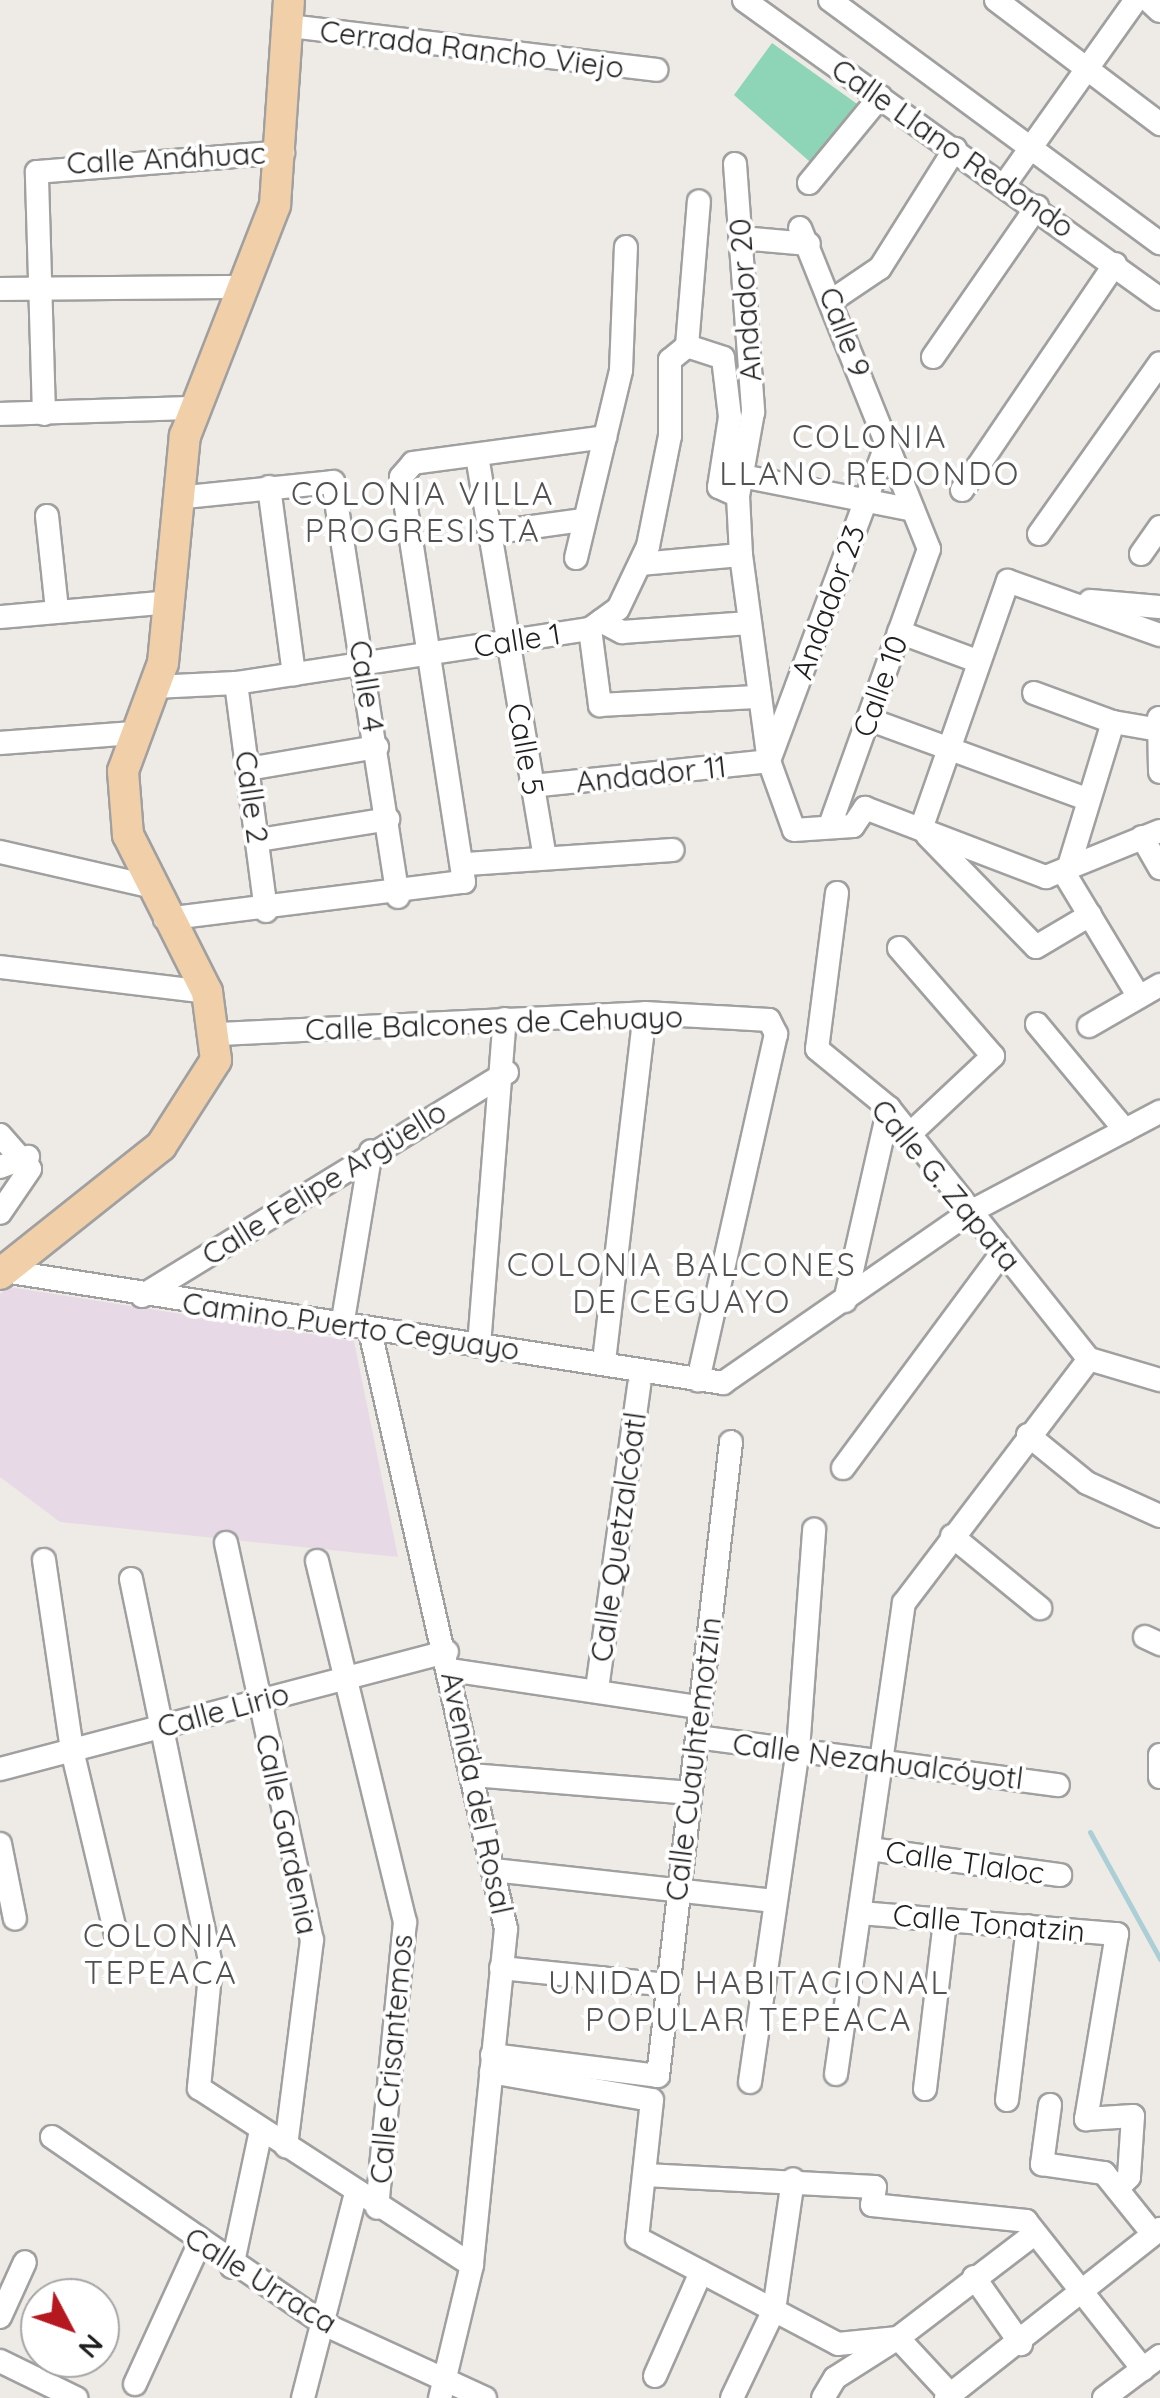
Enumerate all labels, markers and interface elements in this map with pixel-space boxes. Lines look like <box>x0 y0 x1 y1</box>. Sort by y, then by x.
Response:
street label: Cerrada Rancho Viejo <box>318 12 626 86</box>
street label: Calle Llano Redondo <box>825 51 1081 245</box>
street label: Calle Anáhuac <box>66 135 266 181</box>
street label: Andador 20 <box>721 217 769 383</box>
street label: Calle 9 <box>812 282 878 382</box>
district label: COLONIA LLANO REDONDO <box>719 418 1021 493</box>
district label: COLONIA VILLA PROGRESISTA <box>291 475 555 550</box>
street label: Andador 23 <box>783 520 873 684</box>
street label: Calle 1 <box>471 615 563 665</box>
street label: Calle 10 <box>845 630 915 742</box>
street label: Calle 4 <box>342 638 392 734</box>
street label: Calle 5 <box>500 700 552 798</box>
street label: Calle 2 <box>228 748 276 846</box>
street label: Andador 11 <box>574 748 728 800</box>
street label: Calle Balcones de Cehuayo <box>304 998 684 1048</box>
street label: Calle G. Zapata <box>864 1092 1028 1278</box>
street label: Calle Felipe Argüello <box>195 1093 453 1273</box>
district label: COLONIA BALCONES DE CEGUAYO <box>507 1246 857 1321</box>
street label: Camino Puerto Ceguayo <box>180 1285 522 1367</box>
street label: Calle Quetzalcóatl <box>583 1410 653 1664</box>
street label: Calle Cuauhtemotzin <box>658 1615 728 1903</box>
street label: Avenida del Rosal <box>434 1668 520 1918</box>
street label: Calle Lirio <box>153 1675 293 1745</box>
street label: Calle Nezahualcóyotl <box>731 1725 1025 1797</box>
street label: Calle Gardenia <box>248 1731 326 1937</box>
street label: Calle Tlaloc <box>883 1833 1047 1891</box>
street label: Calle Tonatzin <box>891 1897 1087 1949</box>
district label: COLONIA TEPEACA <box>83 1917 239 1992</box>
street label: Calle Crisantemos <box>362 1933 420 2185</box>
district label: UNIDAD HABITACIONAL POPULAR TEPEACA <box>548 1964 950 2039</box>
street label: Calle Urraca <box>178 2219 344 2341</box>
north arrow <box>20 2278 120 2378</box>
text: N <box>72 2327 111 2366</box>

